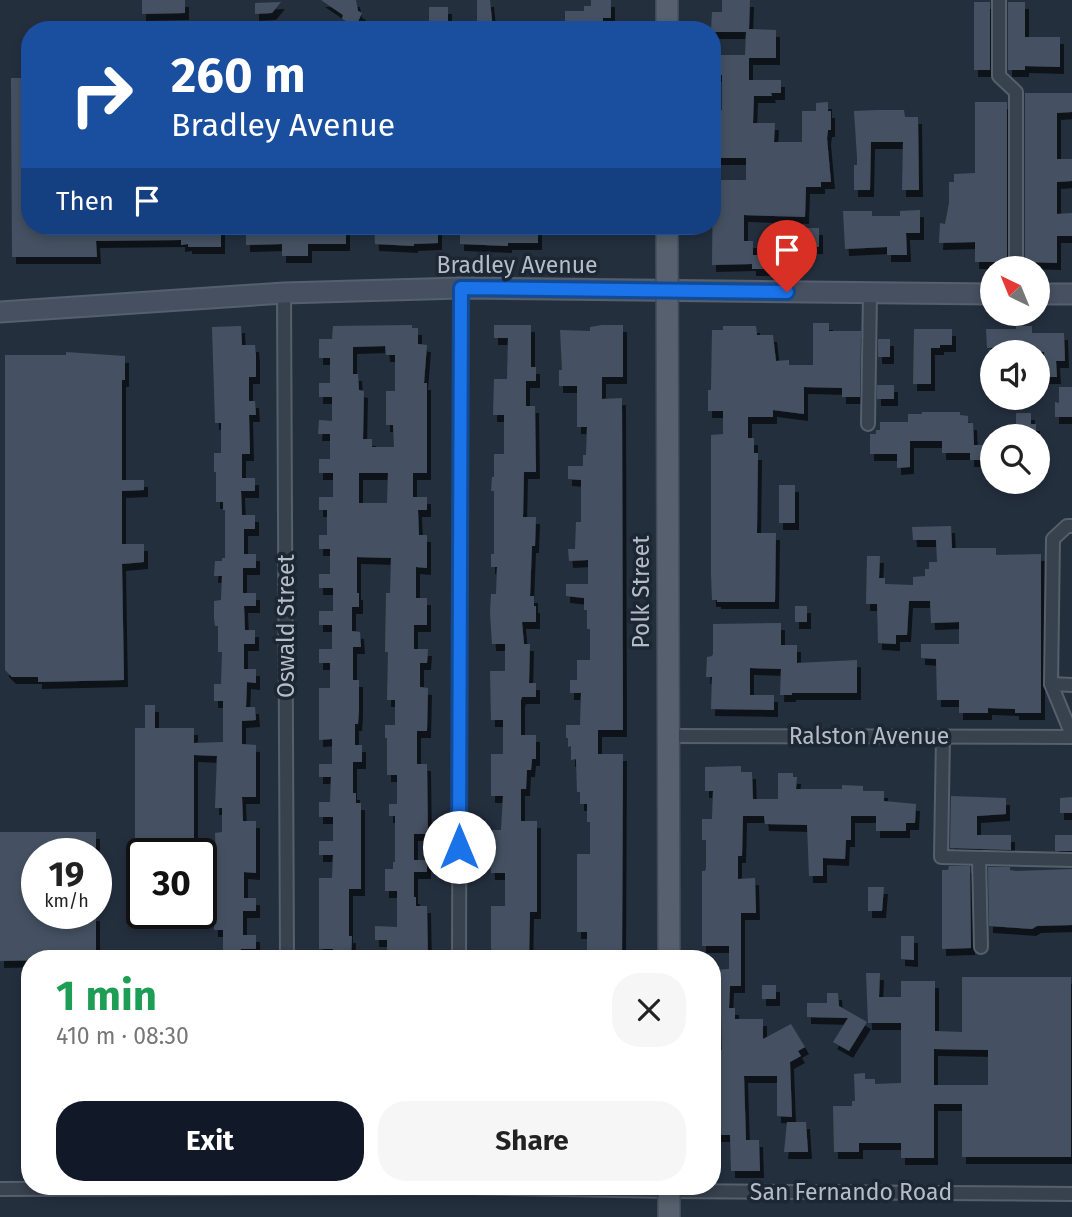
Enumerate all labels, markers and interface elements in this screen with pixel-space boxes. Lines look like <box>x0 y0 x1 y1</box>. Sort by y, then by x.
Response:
text: 260 m <box>171 46 306 105</box>
icon: right <box>56 49 147 140</box>
text: Bradley Avenue <box>171 106 395 144</box>
icon: arrive <box>128 182 166 220</box>
text: Then <box>56 186 114 217</box>
pin <box>757 220 817 292</box>
icon: arrive <box>768 231 806 269</box>
street label: Bradley Avenue <box>436 251 598 279</box>
north arrow <box>980 256 1050 326</box>
map controls <box>980 256 1050 494</box>
button: sound <box>980 340 1050 410</box>
button: search <box>980 424 1050 494</box>
street label: Polk Street <box>627 535 655 649</box>
street label: Oswald Street <box>272 553 300 698</box>
street label: Ralston Avenue <box>789 722 949 750</box>
position arrow <box>422 810 496 884</box>
speed limit sign: 30 <box>126 838 217 929</box>
text: 19 <box>49 853 84 895</box>
text: km/h <box>44 890 89 912</box>
text: 1 min <box>56 971 157 1021</box>
button: close <box>612 973 686 1047</box>
text: 410 m · 08:30 <box>56 1022 189 1050</box>
button: Exit <box>56 1101 364 1181</box>
button: Share <box>378 1101 686 1181</box>
street label: San Fernando Road <box>750 1178 952 1206</box>

